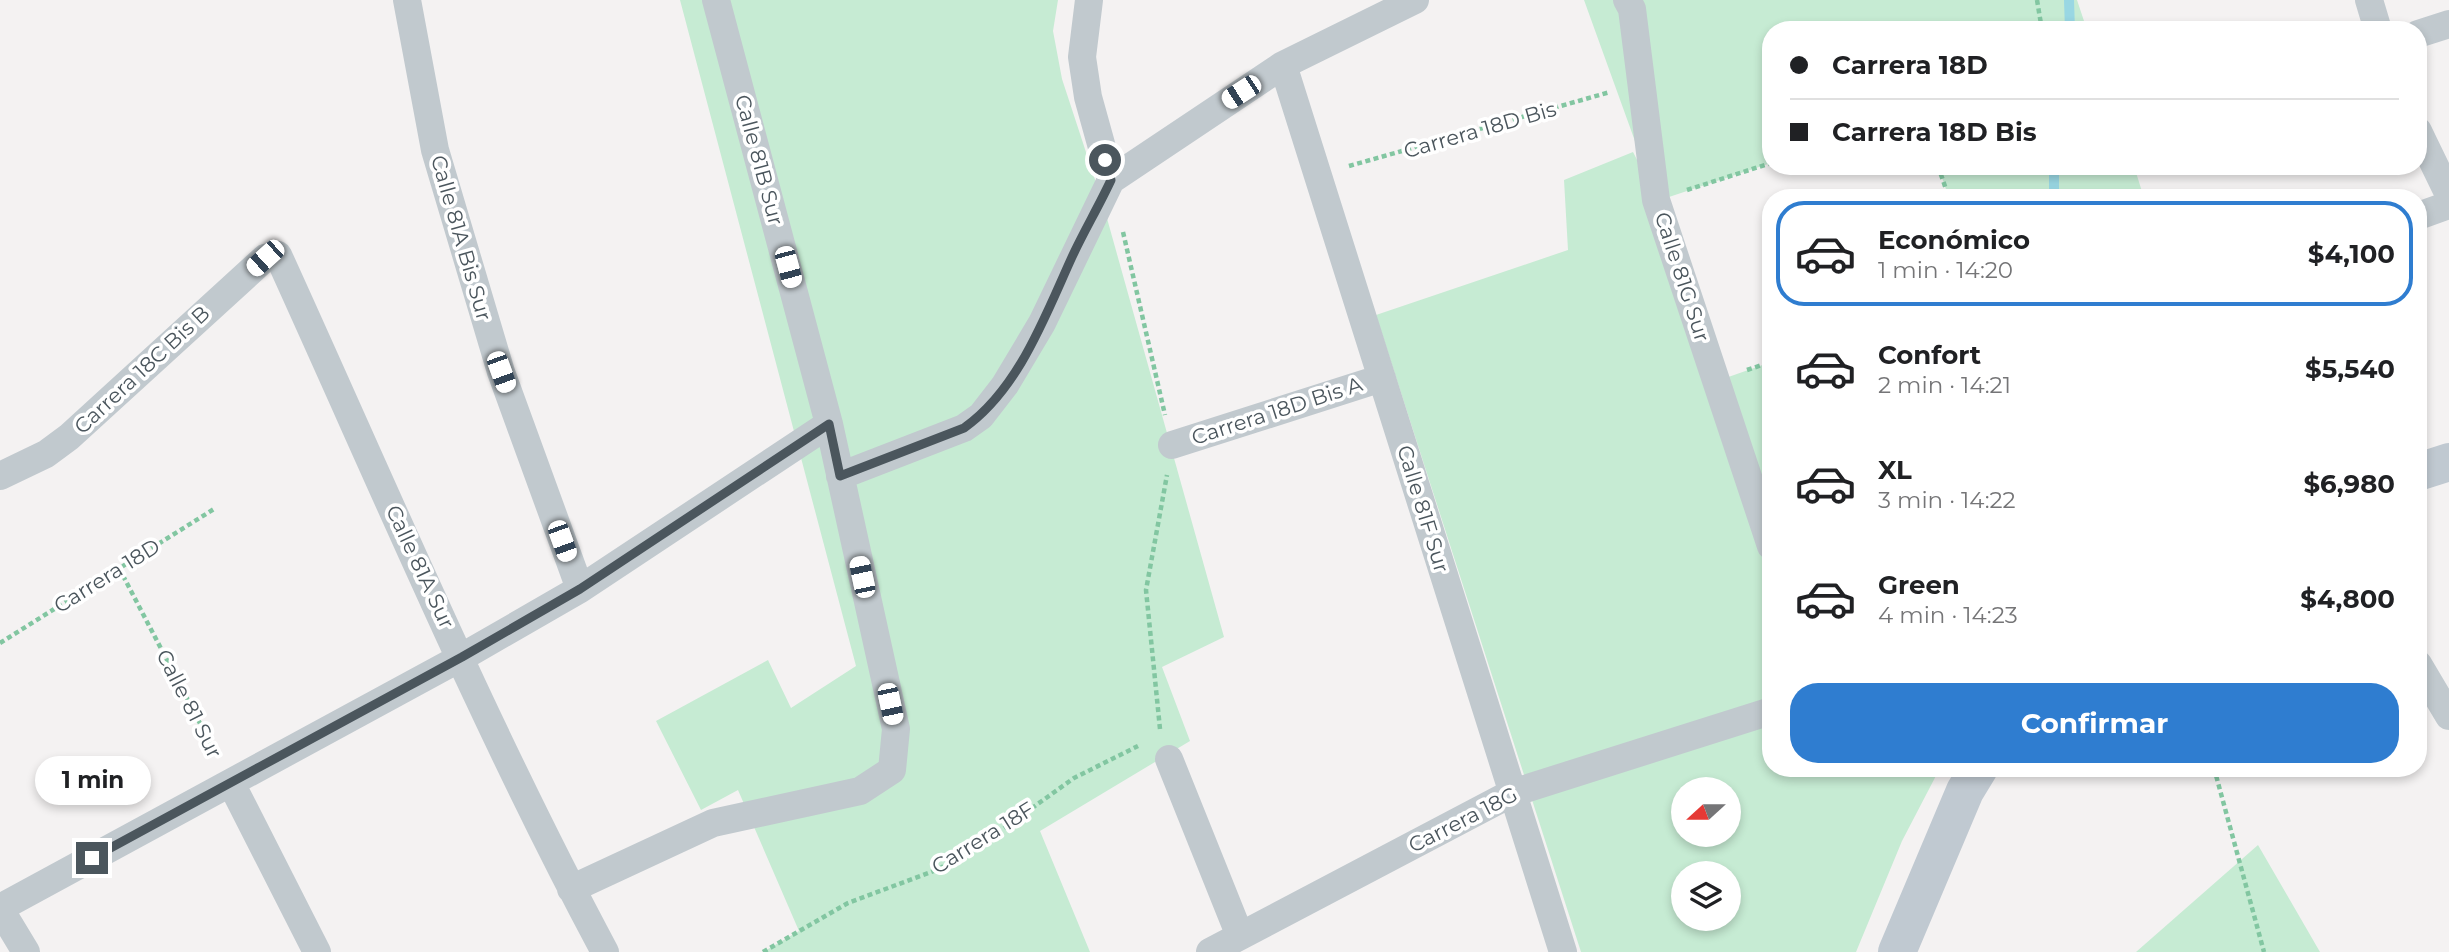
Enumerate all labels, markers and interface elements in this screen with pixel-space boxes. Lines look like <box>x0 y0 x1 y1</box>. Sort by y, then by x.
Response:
text: Carrera 18D <box>1832 49 1988 81</box>
car <box>1218 72 1265 112</box>
street label: Calle 81B Sur <box>730 92 789 228</box>
street label: Carrera 18D Bis <box>1401 96 1559 163</box>
text: Carrera 18D Bis <box>1832 116 2037 148</box>
route start <box>1089 144 1121 176</box>
street label: Calle 81A Bis Sur <box>426 152 497 323</box>
street label: Calle 81G Sur <box>1650 209 1715 345</box>
icon: car <box>1794 222 1857 285</box>
text: Económico <box>1878 224 2030 256</box>
car <box>243 236 288 280</box>
text: $4,100 <box>2308 238 2395 270</box>
car <box>773 244 804 290</box>
text: 1 min · 14:20 <box>1878 256 2013 284</box>
street label: Carrera 18C Bis B <box>69 300 215 439</box>
icon: car <box>1794 337 1857 400</box>
text: Confort <box>1878 339 1981 371</box>
car <box>484 349 519 395</box>
text: $5,540 <box>2305 353 2395 385</box>
street label: Carrera 18D Bis A <box>1188 371 1366 450</box>
text: 2 min · 14:21 <box>1878 371 2011 399</box>
street label: Calle 81F Sur <box>1392 442 1455 576</box>
icon: car <box>1794 452 1857 515</box>
text: XL <box>1878 454 1912 486</box>
text: $6,980 <box>2303 468 2395 500</box>
text: 3 min · 14:22 <box>1878 486 2016 514</box>
street label: Calle 81A Sur <box>381 501 460 633</box>
car <box>545 518 580 564</box>
street label: Carrera 18D <box>49 533 164 618</box>
car <box>848 554 877 600</box>
icon: car <box>1794 567 1857 630</box>
text: Green <box>1878 569 1960 601</box>
text: $4,800 <box>2300 583 2395 615</box>
text: 4 min · 14:23 <box>1878 601 2018 629</box>
street label: Calle 81 Sur <box>151 645 227 762</box>
car <box>876 681 905 727</box>
button: Confirmar <box>1790 683 2399 763</box>
callout: 1 min <box>34 756 150 806</box>
text: 1 min <box>62 766 124 794</box>
north arrow <box>1671 777 1741 847</box>
map controls <box>1671 777 1741 931</box>
street label: Carrera 18G <box>1404 781 1521 858</box>
street label: Carrera 18F <box>927 796 1039 879</box>
route end <box>76 842 108 874</box>
button: layers <box>1671 861 1741 931</box>

